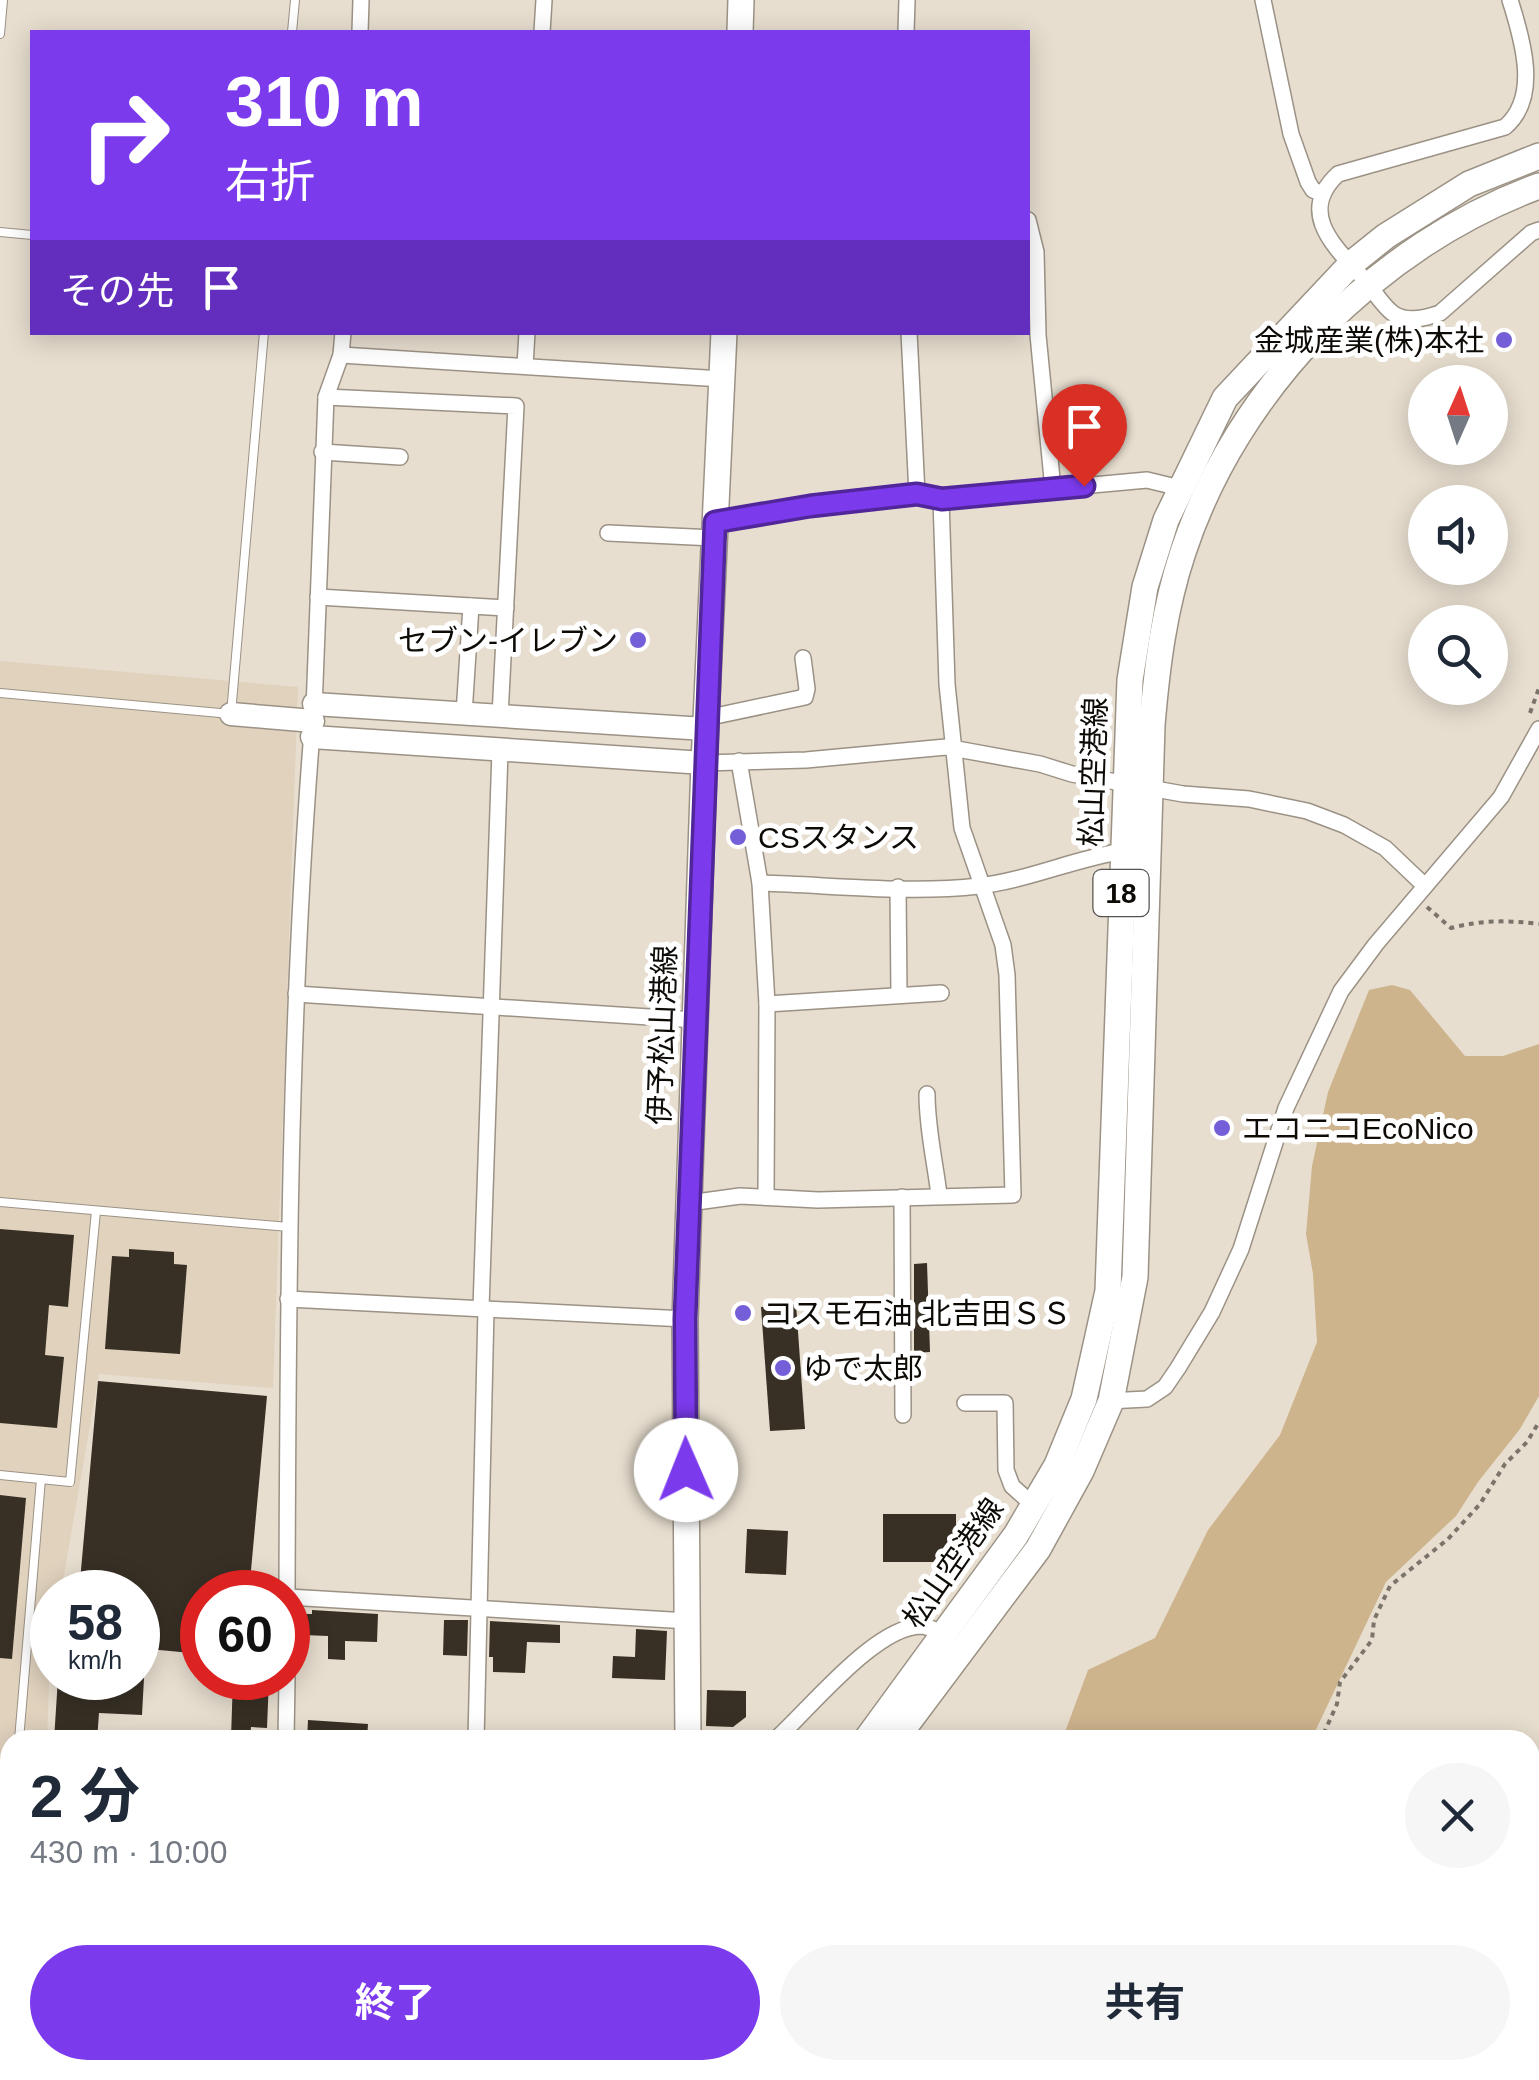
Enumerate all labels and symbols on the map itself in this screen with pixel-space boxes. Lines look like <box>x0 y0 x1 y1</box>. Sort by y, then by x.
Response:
place label: 金城産業(株)本社 <box>1254 324 1484 357</box>
marker: 金城産業(株)本社 <box>1493 329 1515 351</box>
north arrow <box>1408 365 1508 465</box>
pin <box>1042 384 1127 487</box>
place label: セブン-イレブン <box>398 624 618 657</box>
marker: セブン-イレブン <box>627 629 649 651</box>
street label: 松山空港線 <box>1074 696 1112 848</box>
place label: CSスタンス <box>758 821 919 854</box>
marker: CSスタンス <box>727 826 749 848</box>
road number: 18 <box>1094 870 1148 916</box>
street label: 伊予松山港線 <box>642 944 682 1126</box>
place label: エコニコEcoNico <box>1242 1112 1474 1145</box>
marker: エコニコEcoNico <box>1211 1117 1233 1139</box>
place label: コスモ石油 北吉田ＳＳ <box>763 1297 1071 1330</box>
marker: コスモ石油 北吉田ＳＳ <box>732 1302 754 1324</box>
place label: ゆで太郎 <box>803 1352 923 1385</box>
marker: ゆで太郎 <box>772 1357 794 1379</box>
position arrow <box>634 1418 738 1522</box>
street label: 松山空港線 <box>896 1492 1010 1634</box>
speed limit sign: 60 <box>180 1570 310 1700</box>

